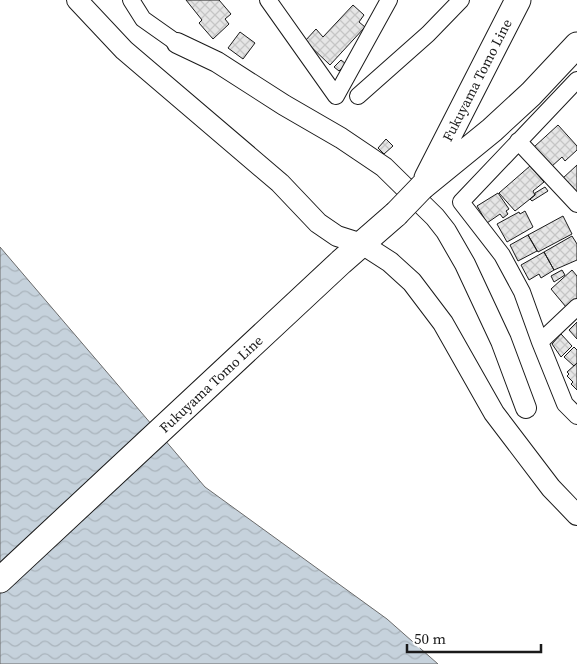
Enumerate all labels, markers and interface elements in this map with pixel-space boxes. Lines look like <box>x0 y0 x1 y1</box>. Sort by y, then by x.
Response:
street label: Fukuyama Tomo Line <box>437 15 517 145</box>
street label: Fukuyama Tomo Line <box>155 331 267 437</box>
scale bar <box>407 622 541 654</box>
text: 50 m <box>414 628 446 649</box>

